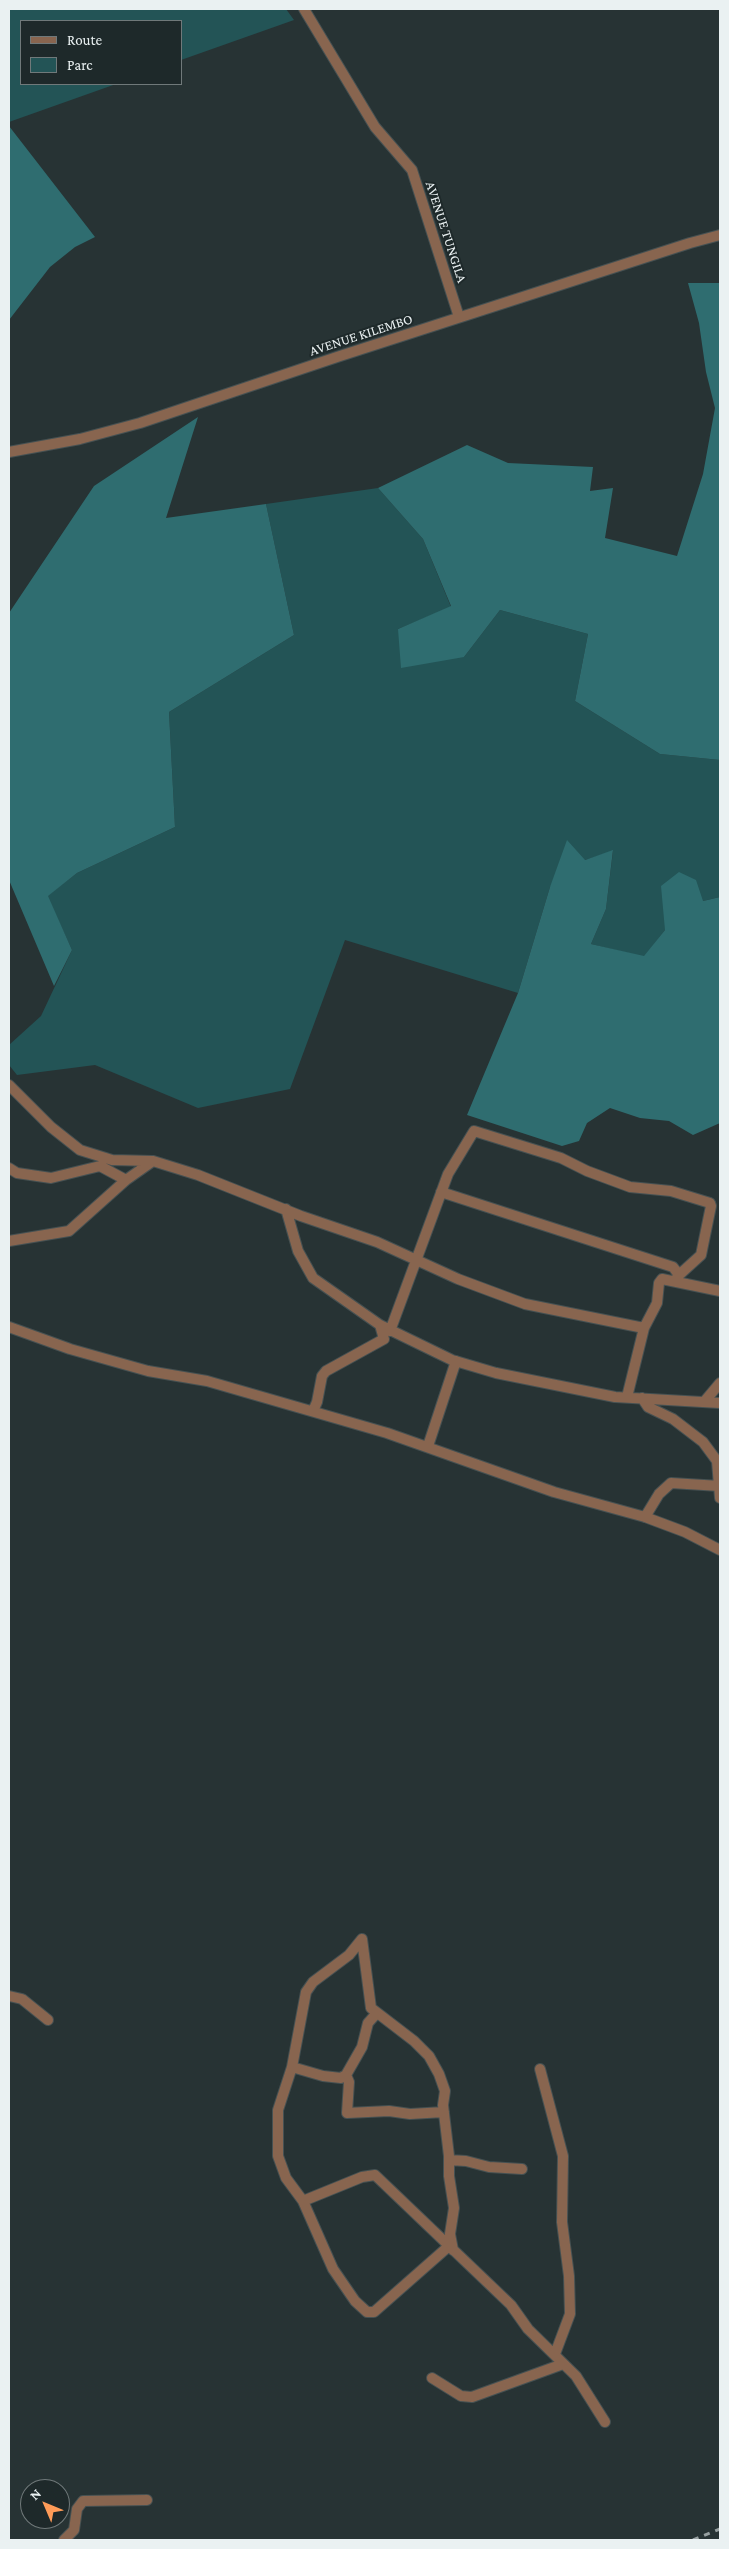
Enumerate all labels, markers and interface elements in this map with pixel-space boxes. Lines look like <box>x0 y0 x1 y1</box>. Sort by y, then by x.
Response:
legend <box>20 20 182 85</box>
text: Route <box>67 32 102 48</box>
text: Parc <box>67 57 93 73</box>
street label: AVENUE TUNGILA <box>422 179 470 285</box>
street label: AVENUE KILEMBO <box>307 310 415 360</box>
north arrow <box>20 2479 70 2529</box>
text: N <box>26 2485 44 2503</box>

